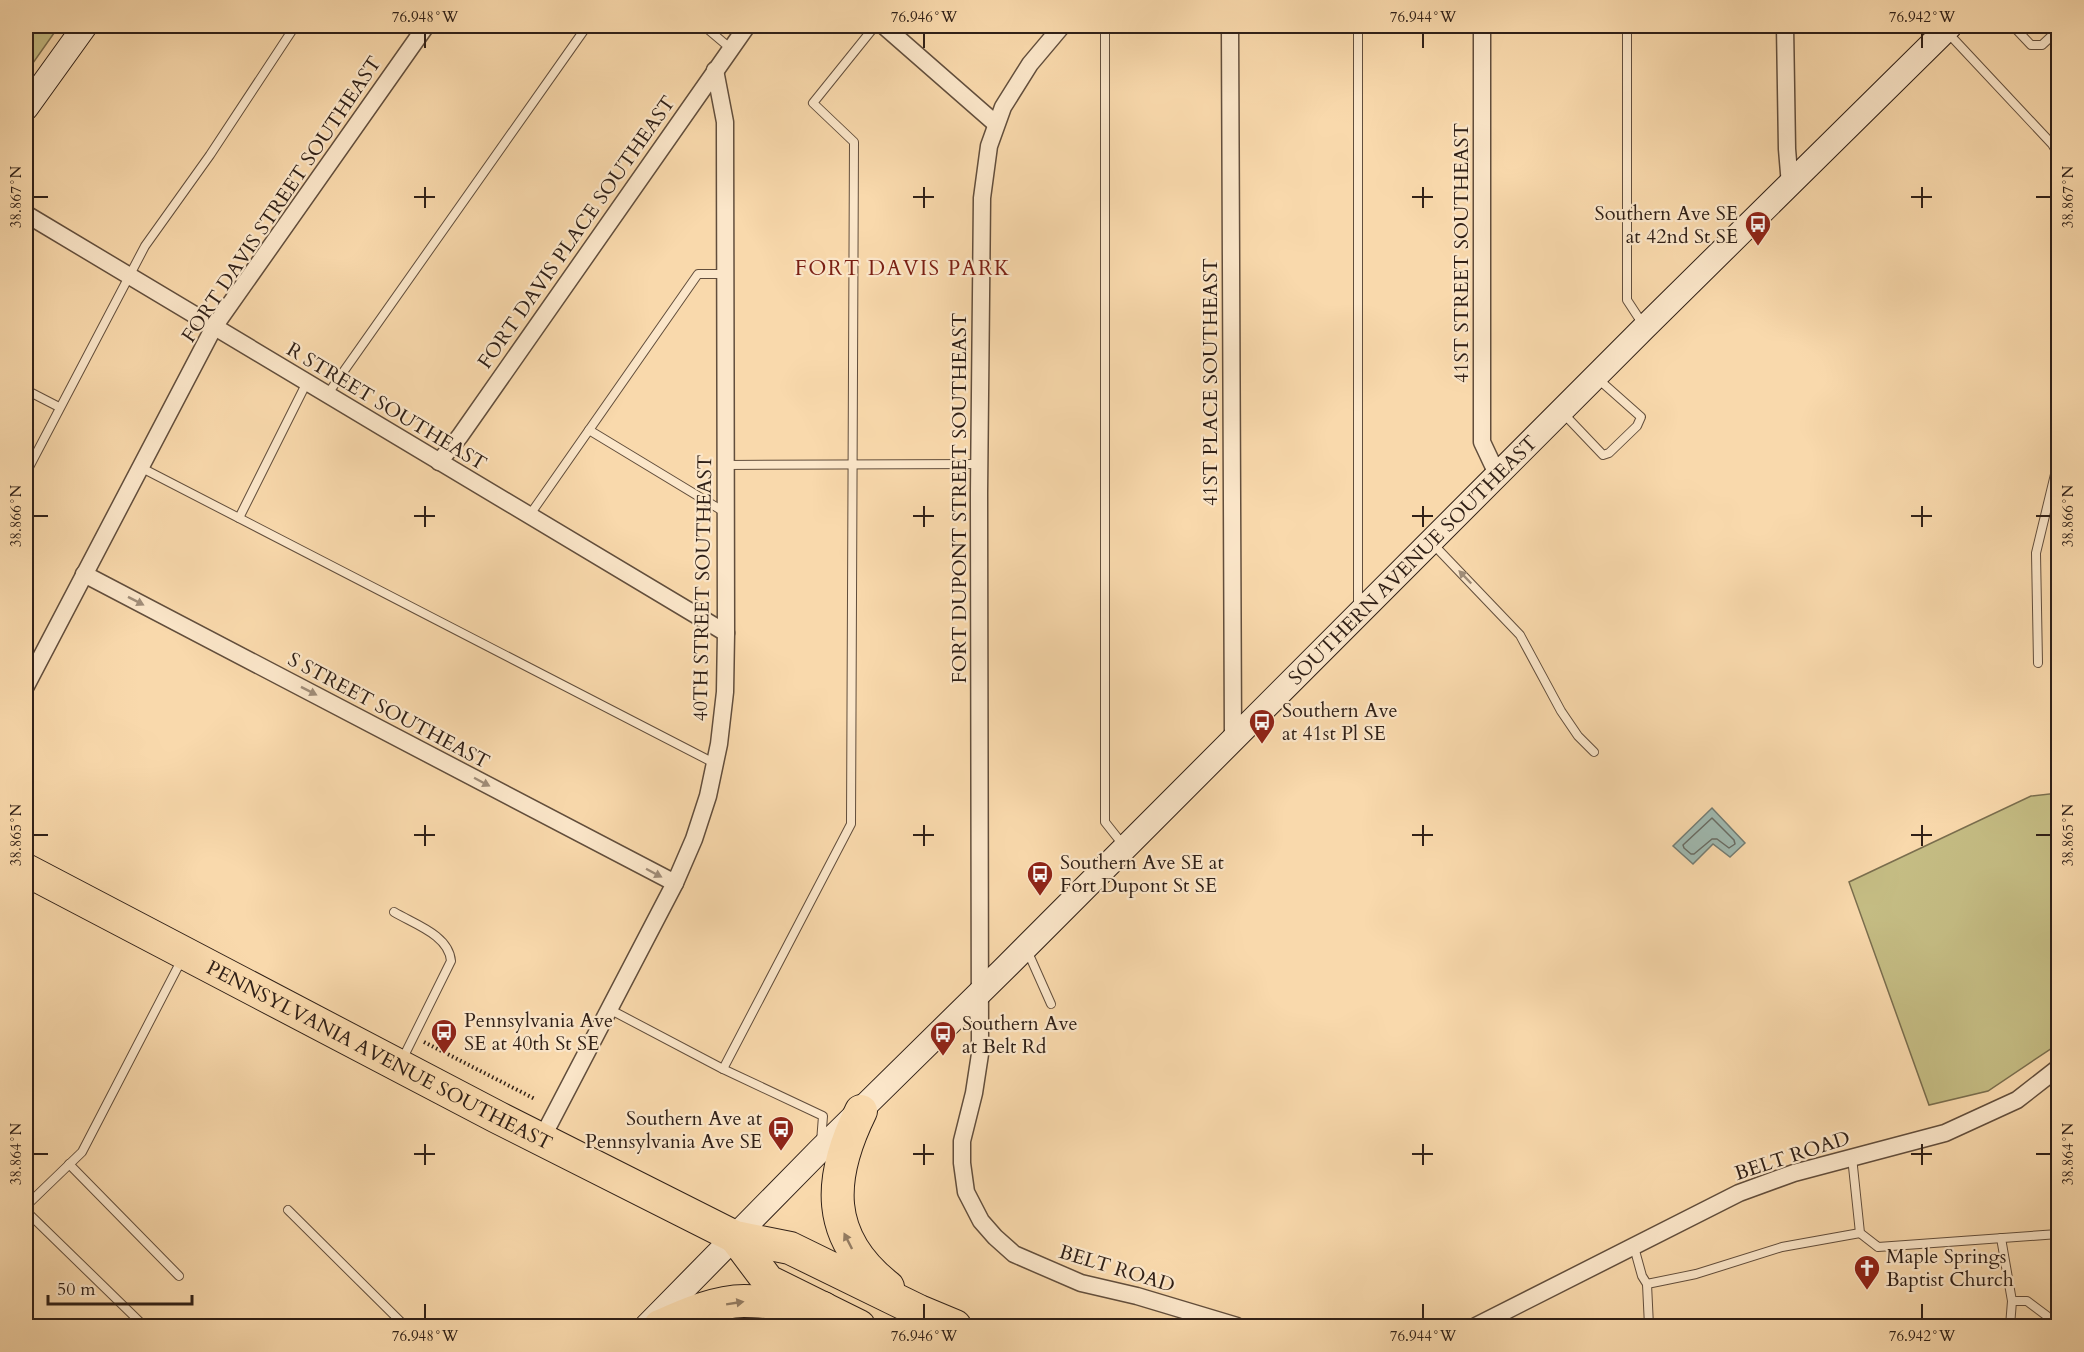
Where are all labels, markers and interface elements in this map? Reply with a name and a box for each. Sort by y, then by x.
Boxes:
text: 76.948°W [392,7,459,27]
text: 76.946°W [891,7,958,27]
text: 76.944°W [1390,7,1457,27]
text: 76.942°W [1889,7,1956,27]
street label: FORT DAVIS STREET SOUTHEAST [175,51,388,348]
street label: FORT DAVIS PLACE SOUTHEAST [471,90,682,374]
street label: 41ST STREET SOUTHEAST [1448,123,1475,383]
text: 38.867°N [6,165,26,228]
text: 38.867°N [2058,165,2078,228]
place label: Southern Ave SE at 42nd St SE [1595,200,1738,250]
bus stop icon: Southern Ave SE at 42nd St SE [1743,209,1773,247]
district label: FORT DAVIS PARK [795,254,1011,283]
street label: 41ST PLACE SOUTHEAST [1197,258,1224,506]
street label: FORT DUPONT STREET SOUTHEAST [946,312,973,683]
street label: R STREET SOUTHEAST [282,336,492,477]
street label: SOUTHERN AVENUE SOUTHEAST [1282,429,1544,691]
street label: 40TH STREET SOUTHEAST [687,454,718,722]
text: 38.866°N [6,484,26,547]
text: 38.866°N [2058,484,2078,547]
one-way arrow [1459,570,1472,585]
one-way arrow [128,596,145,606]
street label: S STREET SOUTHEAST [283,646,495,775]
one-way arrow [301,686,318,696]
place label: Southern Ave at 41st Pl SE [1282,697,1398,747]
bus stop icon: Southern Ave at 41st Pl SE [1247,707,1277,745]
one-way arrow [473,777,490,787]
text: 38.865°N [6,803,26,866]
text: 38.865°N [2058,803,2078,866]
place label: Southern Ave SE at Fort Dupont St SE [1060,849,1224,899]
bus stop icon: Southern Ave SE at Fort Dupont St SE [1025,859,1055,897]
one-way arrow [645,867,663,877]
street label: PENNSYLVANIA AVENUE SOUTHEAST [202,954,557,1157]
place label: Pennsylvania Ave SE at 40th St SE [464,1007,613,1057]
place label: Southern Ave at Belt Rd [962,1010,1078,1060]
bus stop icon: Pennsylvania Ave SE at 40th St SE [429,1017,459,1055]
bus stop icon: Southern Ave at Belt Rd [928,1019,958,1057]
place label: Southern Ave at Pennsylvania Ave SE [585,1105,763,1155]
bus stop icon: Southern Ave at Pennsylvania Ave SE [766,1114,796,1152]
text: 38.864°N [6,1122,26,1185]
text: 38.864°N [2058,1122,2078,1185]
street label: BELT ROAD [1731,1124,1853,1187]
one-way arrow [844,1233,853,1250]
street label: BELT ROAD [1056,1238,1178,1299]
place label: Maple Springs Baptist Church [1886,1243,2014,1293]
church icon: Maple Springs Baptist Church [1852,1253,1882,1291]
scale bar [48,1268,192,1306]
text: 50 m [57,1277,96,1302]
one-way arrow [726,1298,745,1307]
text: 76.948°W [392,1326,459,1346]
text: 76.946°W [891,1326,958,1346]
text: 76.944°W [1390,1326,1457,1346]
text: 76.942°W [1889,1326,1956,1346]

